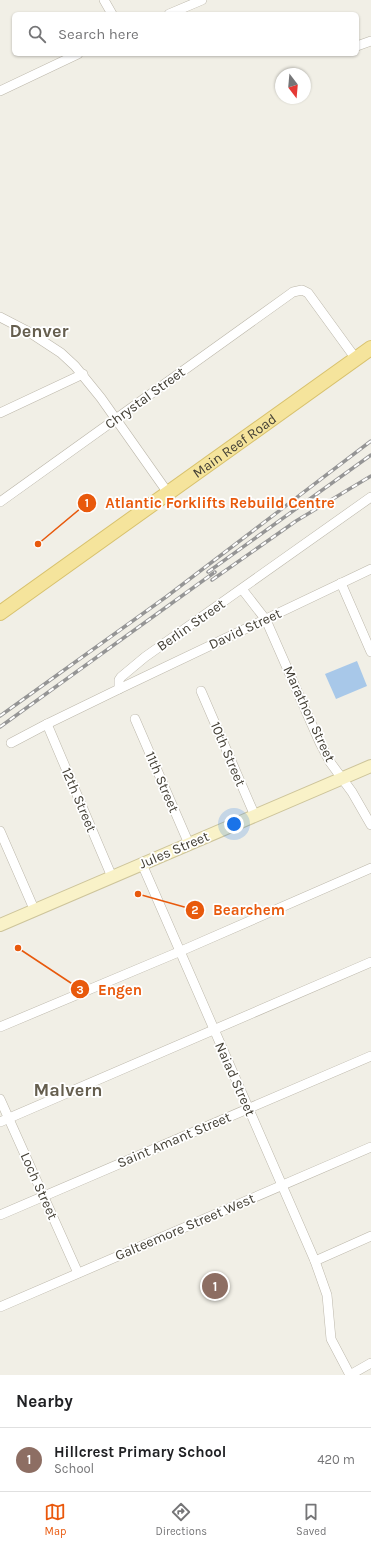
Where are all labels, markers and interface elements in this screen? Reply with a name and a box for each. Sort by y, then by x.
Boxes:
search box [12,12,359,56]
icon: search [26,23,48,45]
text: Search here [58,25,139,43]
north arrow [275,68,311,104]
district label: Denver [9,320,69,342]
street label: Chrystal Street [102,363,188,433]
street label: Main Reef Road [189,410,280,481]
callout: Atlantic Forklifts Rebuild Centre [77,490,342,517]
text: Atlantic Forklifts Rebuild Centre [105,494,335,512]
text: 1 [85,496,89,510]
street label: Berlin Street [154,595,228,655]
street label: David Street [206,605,284,653]
street label: Marathon Street [279,663,339,765]
street label: 10th Street [207,719,249,789]
street label: 11th Street [142,749,182,815]
street label: 12th Street [58,765,100,835]
your location [224,814,244,834]
street label: Jules Street [136,828,212,872]
callout: Bearchem [185,896,293,923]
text: Bearchem [213,901,285,919]
text: 2 [191,903,199,917]
callout: Engen [70,976,150,1003]
text: Engen [98,981,142,999]
text: 3 [76,983,84,997]
street label: Naiad Street [211,1039,259,1119]
district label: Malvern [34,1079,102,1101]
street label: Saint Amant Street [115,1108,233,1172]
street label: Loch Street [17,1150,61,1222]
street label: Galteemore Street West [113,1190,257,1264]
pin: 1 [202,1271,228,1301]
text: Nearby [16,1391,73,1411]
text: Hillcrest Primary School [54,1443,226,1461]
text: 1 [27,1452,31,1467]
text: 420 m [317,1452,355,1467]
text: School [54,1461,94,1476]
tab: Map [44,1501,66,1538]
tab: Directions [155,1501,207,1538]
tab: Saved [296,1501,327,1538]

